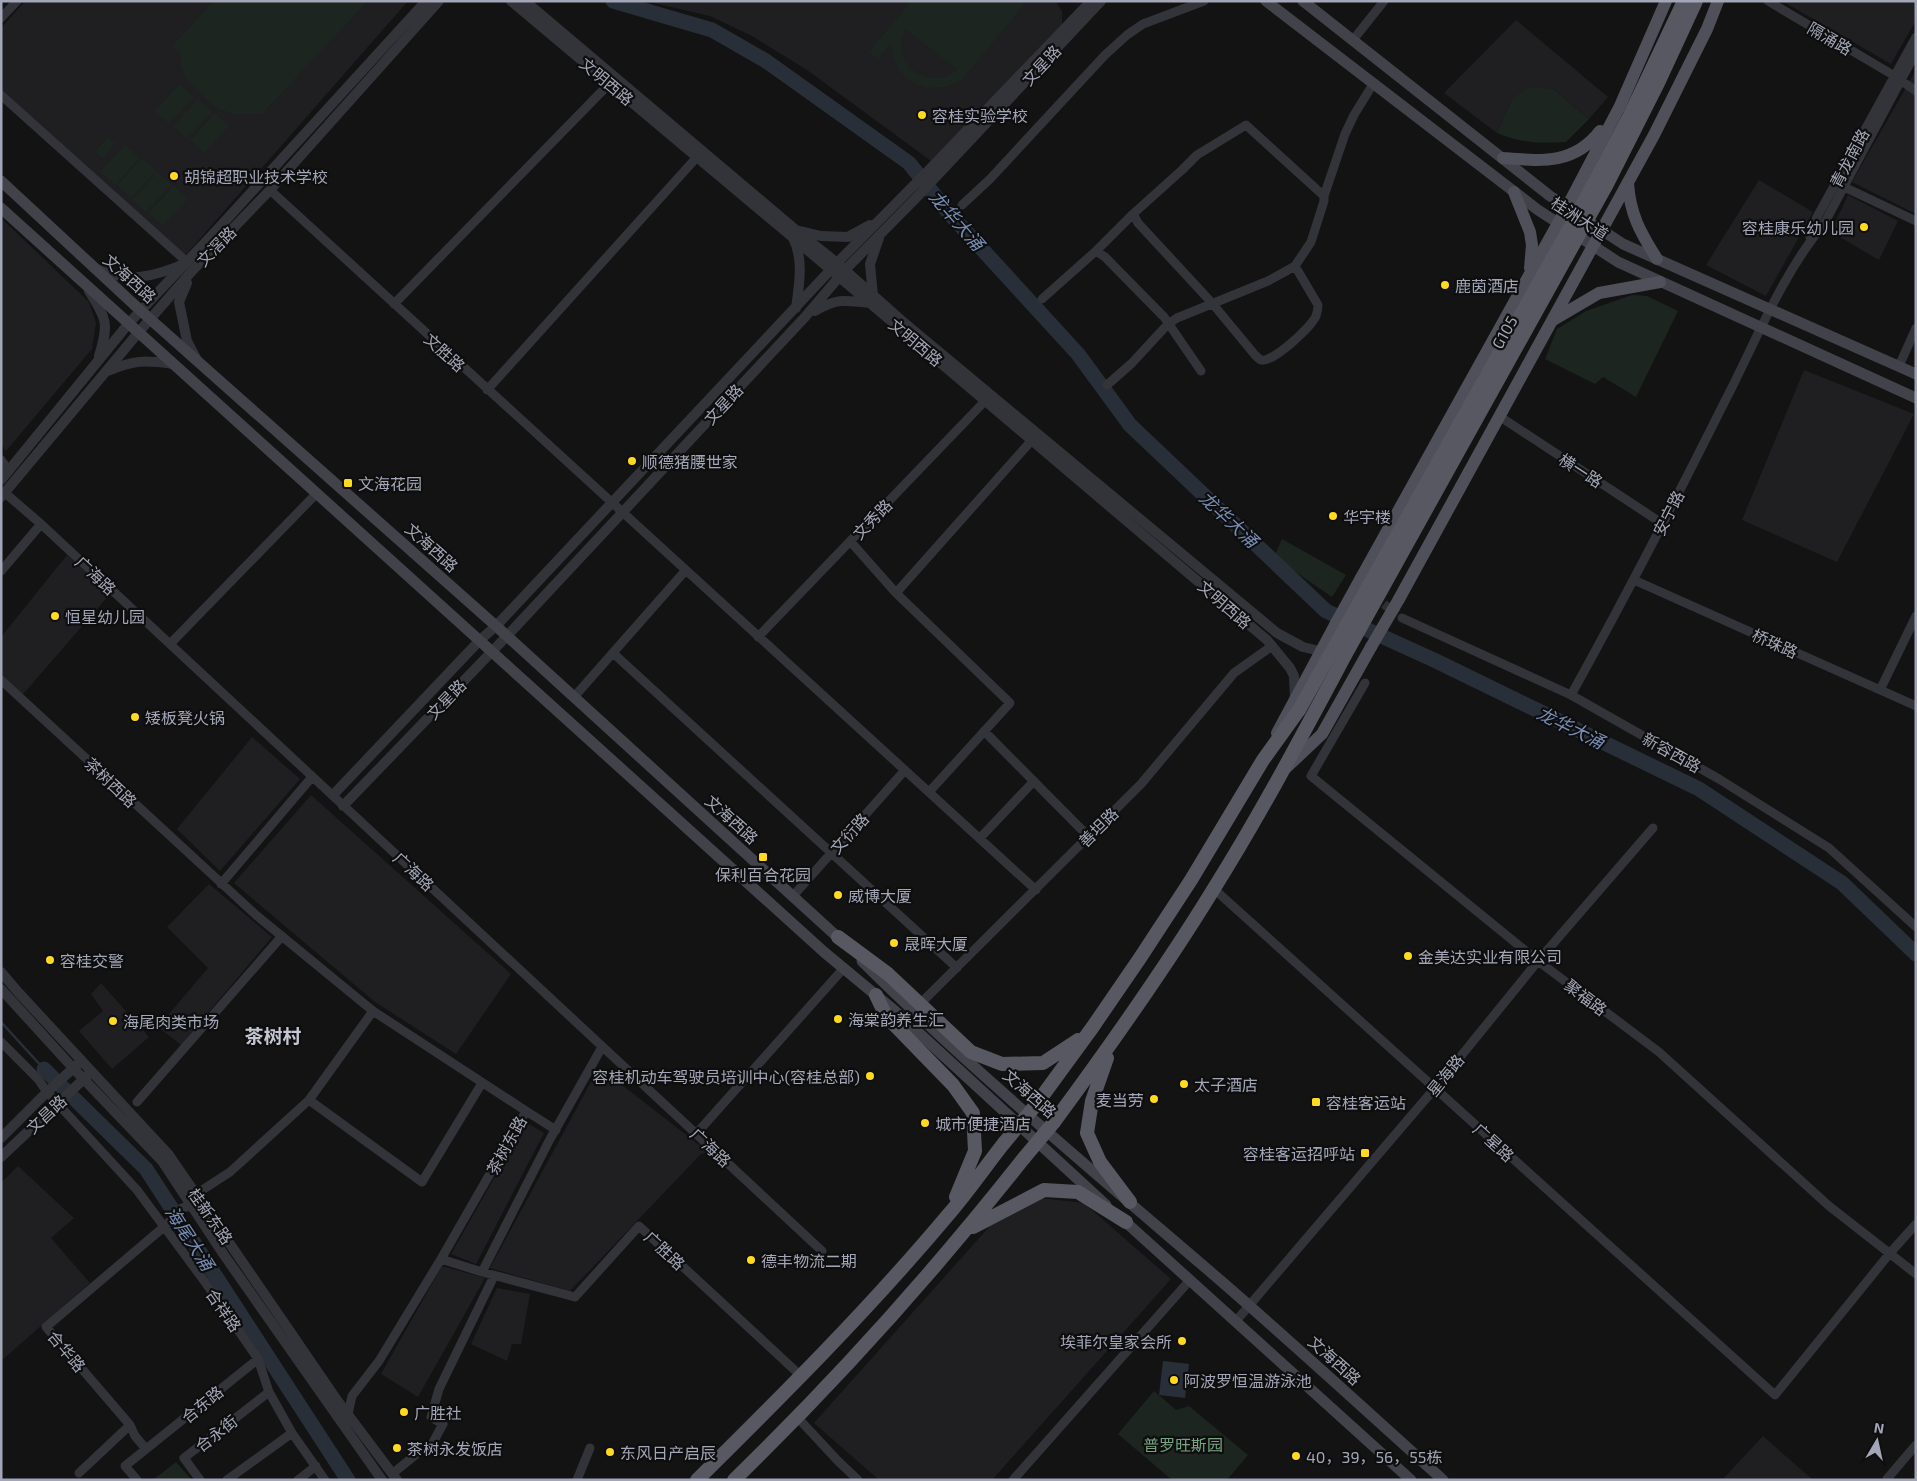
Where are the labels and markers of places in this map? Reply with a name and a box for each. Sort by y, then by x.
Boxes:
place label: 容桂实验学校 [932,106,1028,125]
marker: 容桂实验学校 [916,109,928,121]
place label: 胡锦超职业技术学校 [184,167,328,186]
marker: 胡锦超职业技术学校 [168,170,180,182]
place label: 容桂康乐幼儿园 [1742,218,1854,237]
marker: 容桂康乐幼儿园 [1858,221,1870,233]
place label: 鹿茵酒店 [1455,276,1519,295]
marker: 鹿茵酒店 [1439,279,1451,291]
place label: 顺德猪腰世家 [642,452,738,471]
marker: 顺德猪腰世家 [626,455,638,467]
place label: 文海花园 [358,474,422,493]
marker: 文海花园 [342,477,354,489]
place label: 华宇楼 [1343,507,1391,526]
marker: 华宇楼 [1327,510,1339,522]
place label: 恒星幼儿园 [65,607,145,626]
marker: 恒星幼儿园 [49,610,61,622]
place label: 矮板凳火锅 [145,708,225,727]
marker: 矮板凳火锅 [129,711,141,723]
marker: 保利百合花园 [757,851,769,863]
place label: 保利百合花园 [715,865,811,884]
place label: 威博大厦 [848,886,912,905]
marker: 威博大厦 [832,889,844,901]
place label: 晟晖大厦 [904,934,968,953]
marker: 晟晖大厦 [888,937,900,949]
place label: 金美达实业有限公司 [1418,947,1562,966]
marker: 金美达实业有限公司 [1402,950,1414,962]
place label: 容桂交警 [60,951,124,970]
marker: 容桂交警 [44,954,56,966]
place label: 海棠韵养生汇 [848,1010,944,1029]
place label: 海尾肉类市场 [123,1012,219,1031]
marker: 海棠韵养生汇 [832,1013,844,1025]
marker: 海尾肉类市场 [107,1015,119,1027]
place label: 容桂机动车驾驶员培训中心(容桂总部) [593,1067,860,1086]
marker: 容桂机动车驾驶员培训中心(容桂总部) [864,1070,876,1082]
place label: 太子酒店 [1194,1075,1258,1094]
marker: 太子酒店 [1178,1078,1190,1090]
place label: 麦当劳 [1096,1090,1144,1109]
marker: 麦当劳 [1148,1093,1160,1105]
place label: 容桂客运站 [1326,1093,1406,1112]
marker: 容桂客运站 [1310,1096,1322,1108]
place label: 城市便捷酒店 [935,1114,1031,1133]
marker: 城市便捷酒店 [919,1117,931,1129]
place label: 容桂客运招呼站 [1243,1144,1355,1163]
marker: 容桂客运招呼站 [1359,1147,1371,1159]
place label: 德丰物流二期 [761,1251,857,1270]
marker: 德丰物流二期 [745,1254,757,1266]
place label: 埃菲尔皇家会所 [1060,1332,1172,1351]
marker: 埃菲尔皇家会所 [1176,1335,1188,1347]
place label: 阿波罗恒温游泳池 [1184,1371,1312,1390]
marker: 阿波罗恒温游泳池 [1168,1374,1180,1386]
place label: 广胜社 [414,1403,462,1422]
marker: 广胜社 [398,1406,410,1418]
place label: 茶树永发饭店 [407,1439,503,1458]
marker: 茶树永发饭店 [391,1442,403,1454]
place label: 东风日产启辰 [620,1443,716,1462]
marker: 东风日产启辰 [604,1446,616,1458]
place label: 40，39，56，55栋 [1306,1447,1442,1466]
marker: 40，39，56，55栋 [1290,1450,1302,1462]

